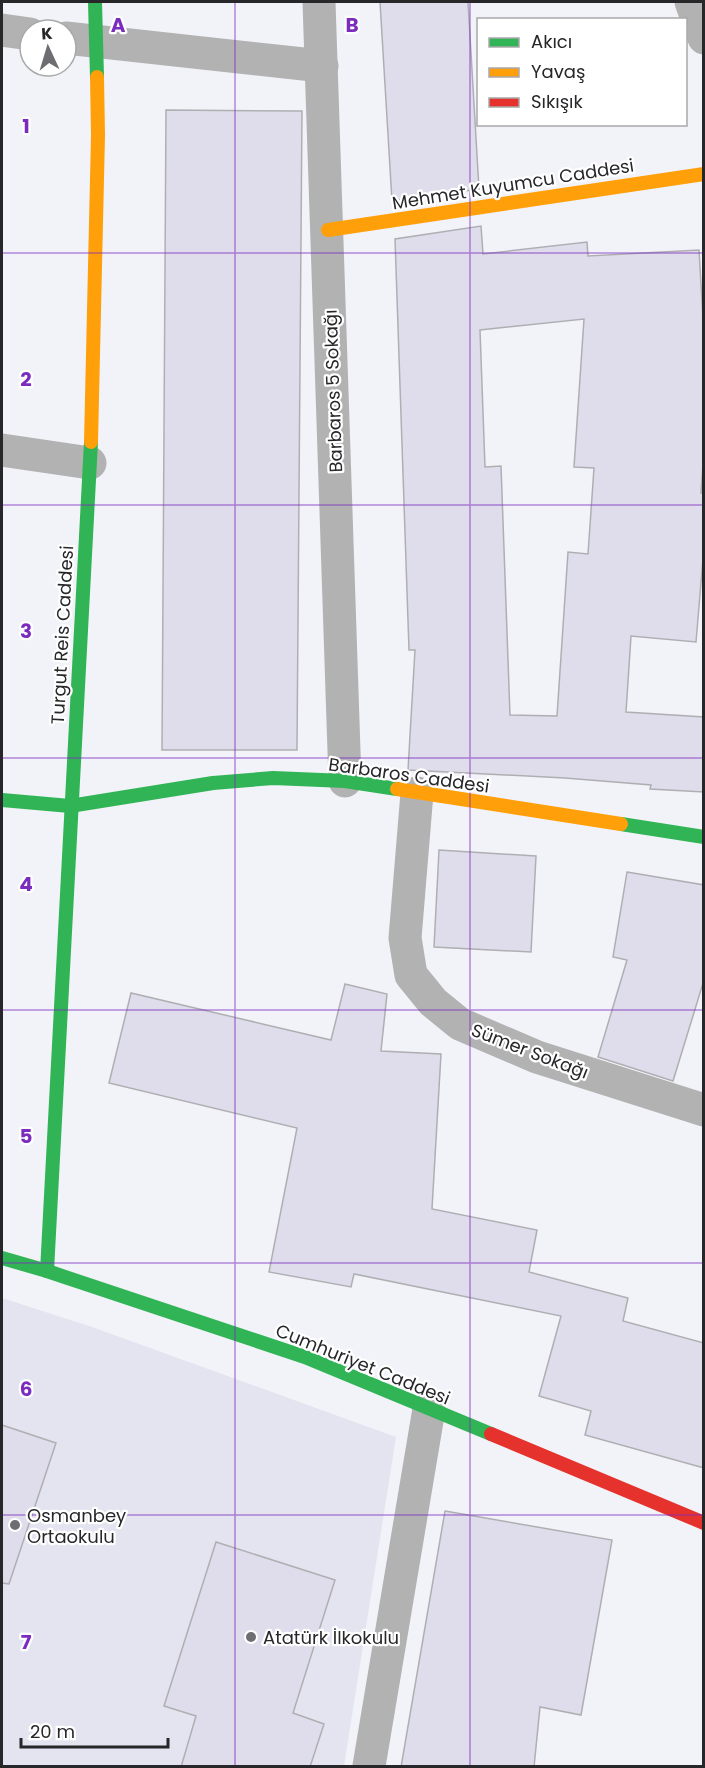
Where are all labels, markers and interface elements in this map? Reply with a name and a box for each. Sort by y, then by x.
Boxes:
text: A [111,11,126,39]
text: B [345,11,359,39]
north arrow [18,18,78,78]
legend [477,18,687,126]
text: K [41,22,53,45]
text: Akıcı [531,29,572,54]
text: Yavaş [531,59,585,84]
text: Sıkışık [531,89,584,114]
text: 1 [22,112,30,140]
street label: Mehmet Kuyumcu Caddesi [390,153,636,215]
street label: Barbaros 5 Sokağı [318,309,348,473]
text: 2 [20,365,32,393]
street label: Turgut Reis Caddesi [45,545,79,725]
text: 3 [20,617,32,645]
street label: Barbaros Caddesi [327,751,491,799]
text: 4 [19,870,33,898]
street label: Sümer Sokağı [468,1017,592,1085]
text: 5 [20,1122,33,1150]
street label: Cumhuriyet Caddesi [272,1318,454,1410]
text: 6 [20,1375,32,1403]
place label: Osmanbey Ortaokulu [27,1503,126,1549]
marker: Osmanbey Ortaokulu [8,1518,22,1532]
place label: Atatürk İlkokulu [263,1625,399,1650]
text: 7 [21,1628,32,1656]
marker: Atatürk İlkokulu [244,1630,258,1644]
scale bar [21,1711,168,1749]
text: 20 m [30,1719,75,1744]

